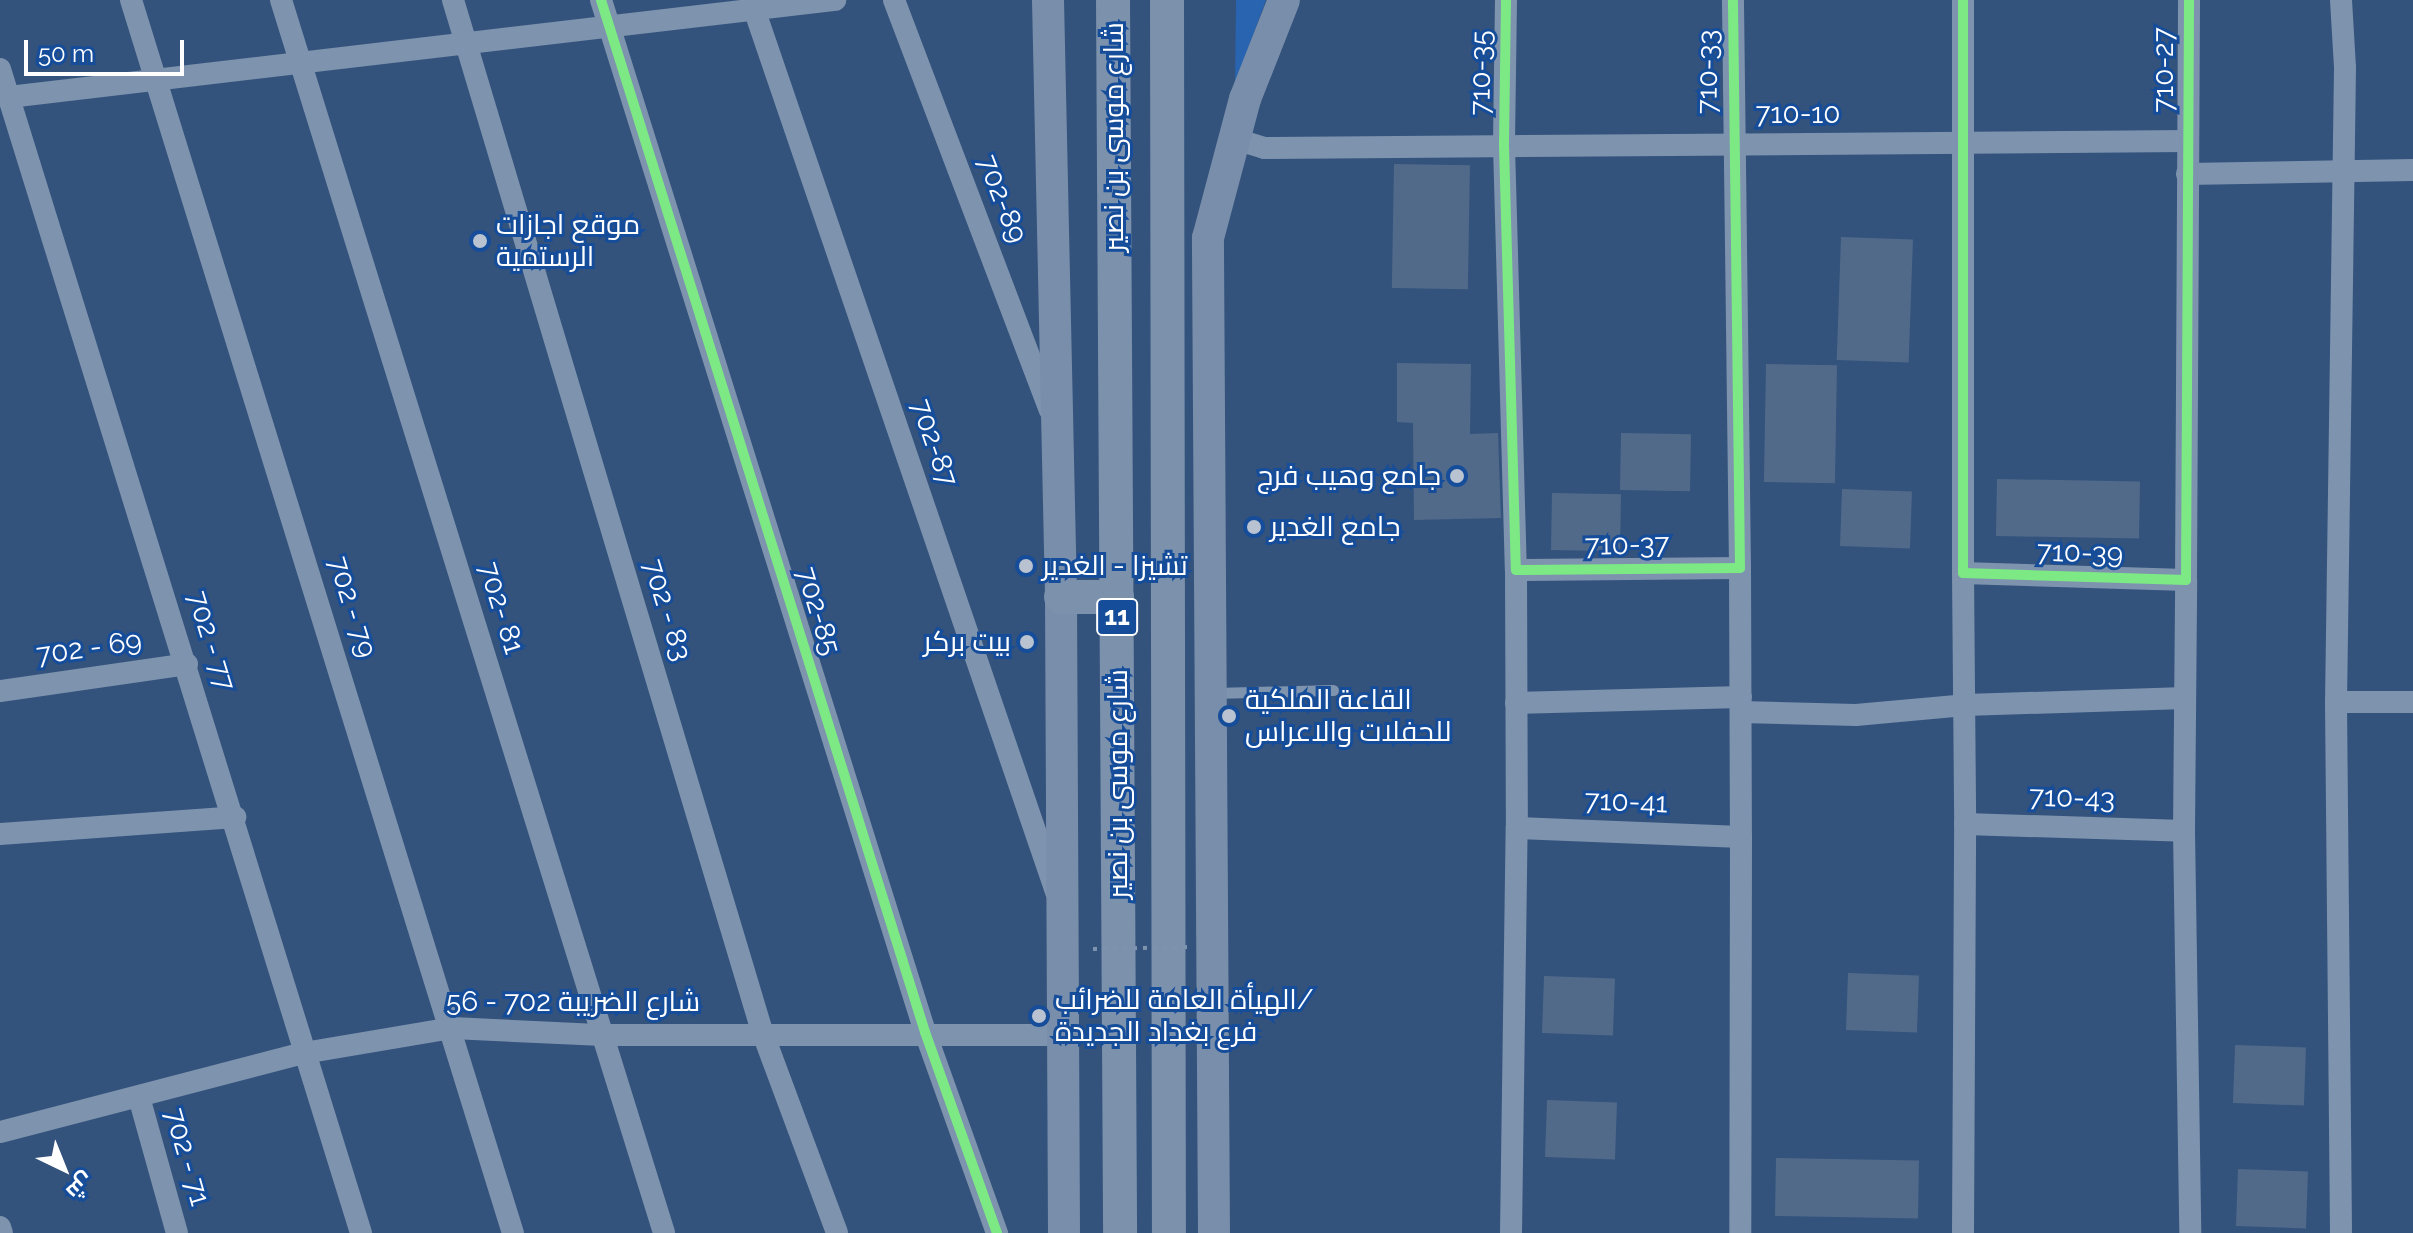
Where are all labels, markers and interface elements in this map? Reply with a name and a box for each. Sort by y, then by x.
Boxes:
street label: شارع موسى بن نصير [1097,22,1131,252]
scale bar [28,24,188,74]
street label: 710-27 [2147,27,2181,113]
street label: 710-33 [1690,29,1726,115]
street label: 710-35 [1463,30,1499,116]
text: 50 m [38,39,94,68]
street label: 710-10 [1756,97,1840,131]
street label: 702-89 [970,150,1034,248]
place label: موقع اجازات الرستمية [496,208,640,274]
marker: موقع اجازات الرستمية [471,232,489,250]
street label: 702-87 [903,395,965,491]
place label: جامع وهيب فرج [1257,459,1441,493]
marker: جامع وهيب فرج [1448,467,1466,485]
place label: جامع الغدير [1270,510,1400,544]
marker: جامع الغدير [1245,518,1263,536]
street label: 710-37 [1584,527,1670,563]
street label: 710-39 [2036,535,2124,571]
place label: تشيزا - الغدير [1042,549,1188,583]
street label: 702 - 79 [321,552,383,662]
street label: 702 - 83 [636,555,698,665]
marker: تشيزا - الغدير [1017,557,1035,575]
street label: 702- 81 [471,558,531,658]
street label: 702-85 [789,563,847,659]
street label: 702 - 77 [180,587,242,695]
road number: 11 [1095,595,1139,639]
street label: 702 - 69 [34,624,144,672]
place label: بيت بركر [924,625,1011,659]
marker: بيت بركر [1018,633,1036,651]
street label: شارع موسى بن نصير [1101,669,1135,899]
place label: القاعة الملكية للحفلات والاعراس [1245,683,1451,749]
marker: القاعة الملكية للحفلات والاعراس [1220,707,1238,725]
street label: 710-43 [2028,780,2116,816]
street label: 710-41 [1584,784,1668,820]
place label: الهيأة العامة للضرائب/ فرع بغداد الجديدة [1055,983,1314,1049]
street label: شارع الضريبة 702 - 56 [446,985,700,1019]
marker: الهيأة العامة للضرائب/ فرع بغداد الجديدة [1030,1007,1048,1025]
street label: 702 - 71 [157,1104,217,1210]
north arrow [24,1129,104,1209]
text: ش [61,1167,100,1206]

